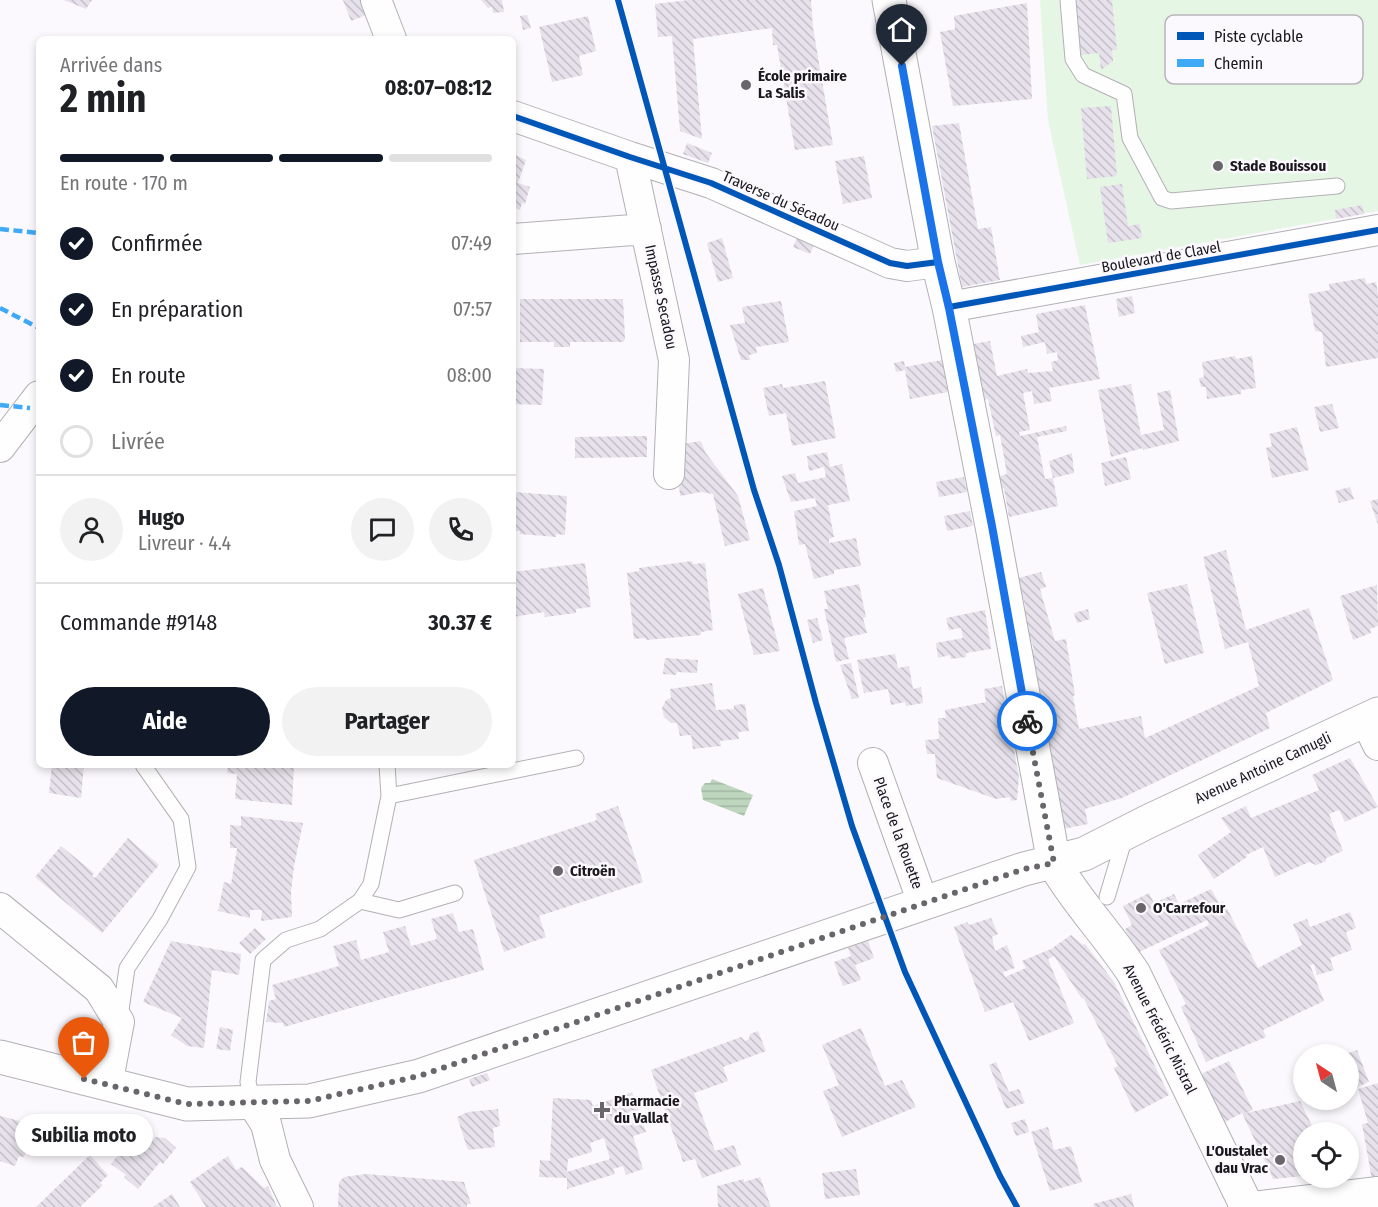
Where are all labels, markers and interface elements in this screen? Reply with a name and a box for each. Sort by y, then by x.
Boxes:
pin [876,4,927,66]
icon: home [885,13,918,46]
legend [1165,15,1363,84]
text: Piste cyclable [1214,27,1303,46]
text: Arrivée dans [60,53,162,77]
text: Chemin [1214,54,1263,73]
place label: École primaire La Salis [758,67,847,102]
text: 08:07–08:12 [384,74,492,101]
text: 2 min [60,76,146,122]
marker: École primaire La Salis [739,78,753,92]
place label: Stade Bouissou [1230,157,1326,175]
marker: Stade Bouissou [1211,159,1225,173]
street label: Traverse du Sécadou [720,167,842,235]
text: En route · 170 m [60,171,188,195]
icon: check [60,227,93,260]
text: Confirmée [111,230,203,257]
text: 07:49 [451,231,492,255]
street label: Boulevard de Clavel [1100,238,1222,276]
street label: Impasse Secadou [641,243,681,351]
icon: check [60,293,93,326]
text: En préparation [111,296,243,323]
text: 07:57 [453,297,492,321]
icon: check [60,359,93,392]
text: En route [111,362,186,389]
text: 08:00 [447,363,492,387]
text: Livrée [111,428,165,455]
button: person [60,498,123,561]
button: chat [351,498,414,561]
button: phone [429,498,492,561]
text: Hugo [138,504,185,531]
text: Livreur · 4.4 [138,531,231,555]
text: Commande #9148 [60,609,217,636]
text: 30.37 € [428,609,492,636]
button: Aide [60,687,270,756]
button: Partager [282,687,492,756]
courier [997,691,1057,751]
icon: bike [1011,705,1044,738]
street label: Avenue Antoine Camugli [1192,728,1334,808]
street label: Place de la Rouette [869,775,927,891]
place label: Citroën [570,862,616,880]
marker: Citroën [551,864,565,878]
place label: O'Carrefour [1153,899,1226,917]
marker: O'Carrefour [1134,901,1148,915]
street label: Avenue Frédéric Mistral [1120,961,1200,1097]
pin [58,1017,109,1079]
icon: bag [67,1026,100,1059]
north arrow [1293,1044,1359,1110]
map controls [1293,1044,1359,1188]
place label: Pharmacie du Vallat [614,1092,680,1127]
marker: Pharmacie du Vallat [595,1103,609,1117]
callout: Subilia moto [15,1115,153,1157]
button: locate [1293,1122,1359,1188]
text: Subilia moto [32,1123,136,1147]
place label: L'Oustalet dau Vrac [1206,1142,1269,1177]
marker: L'Oustalet dau Vrac [1273,1153,1287,1167]

